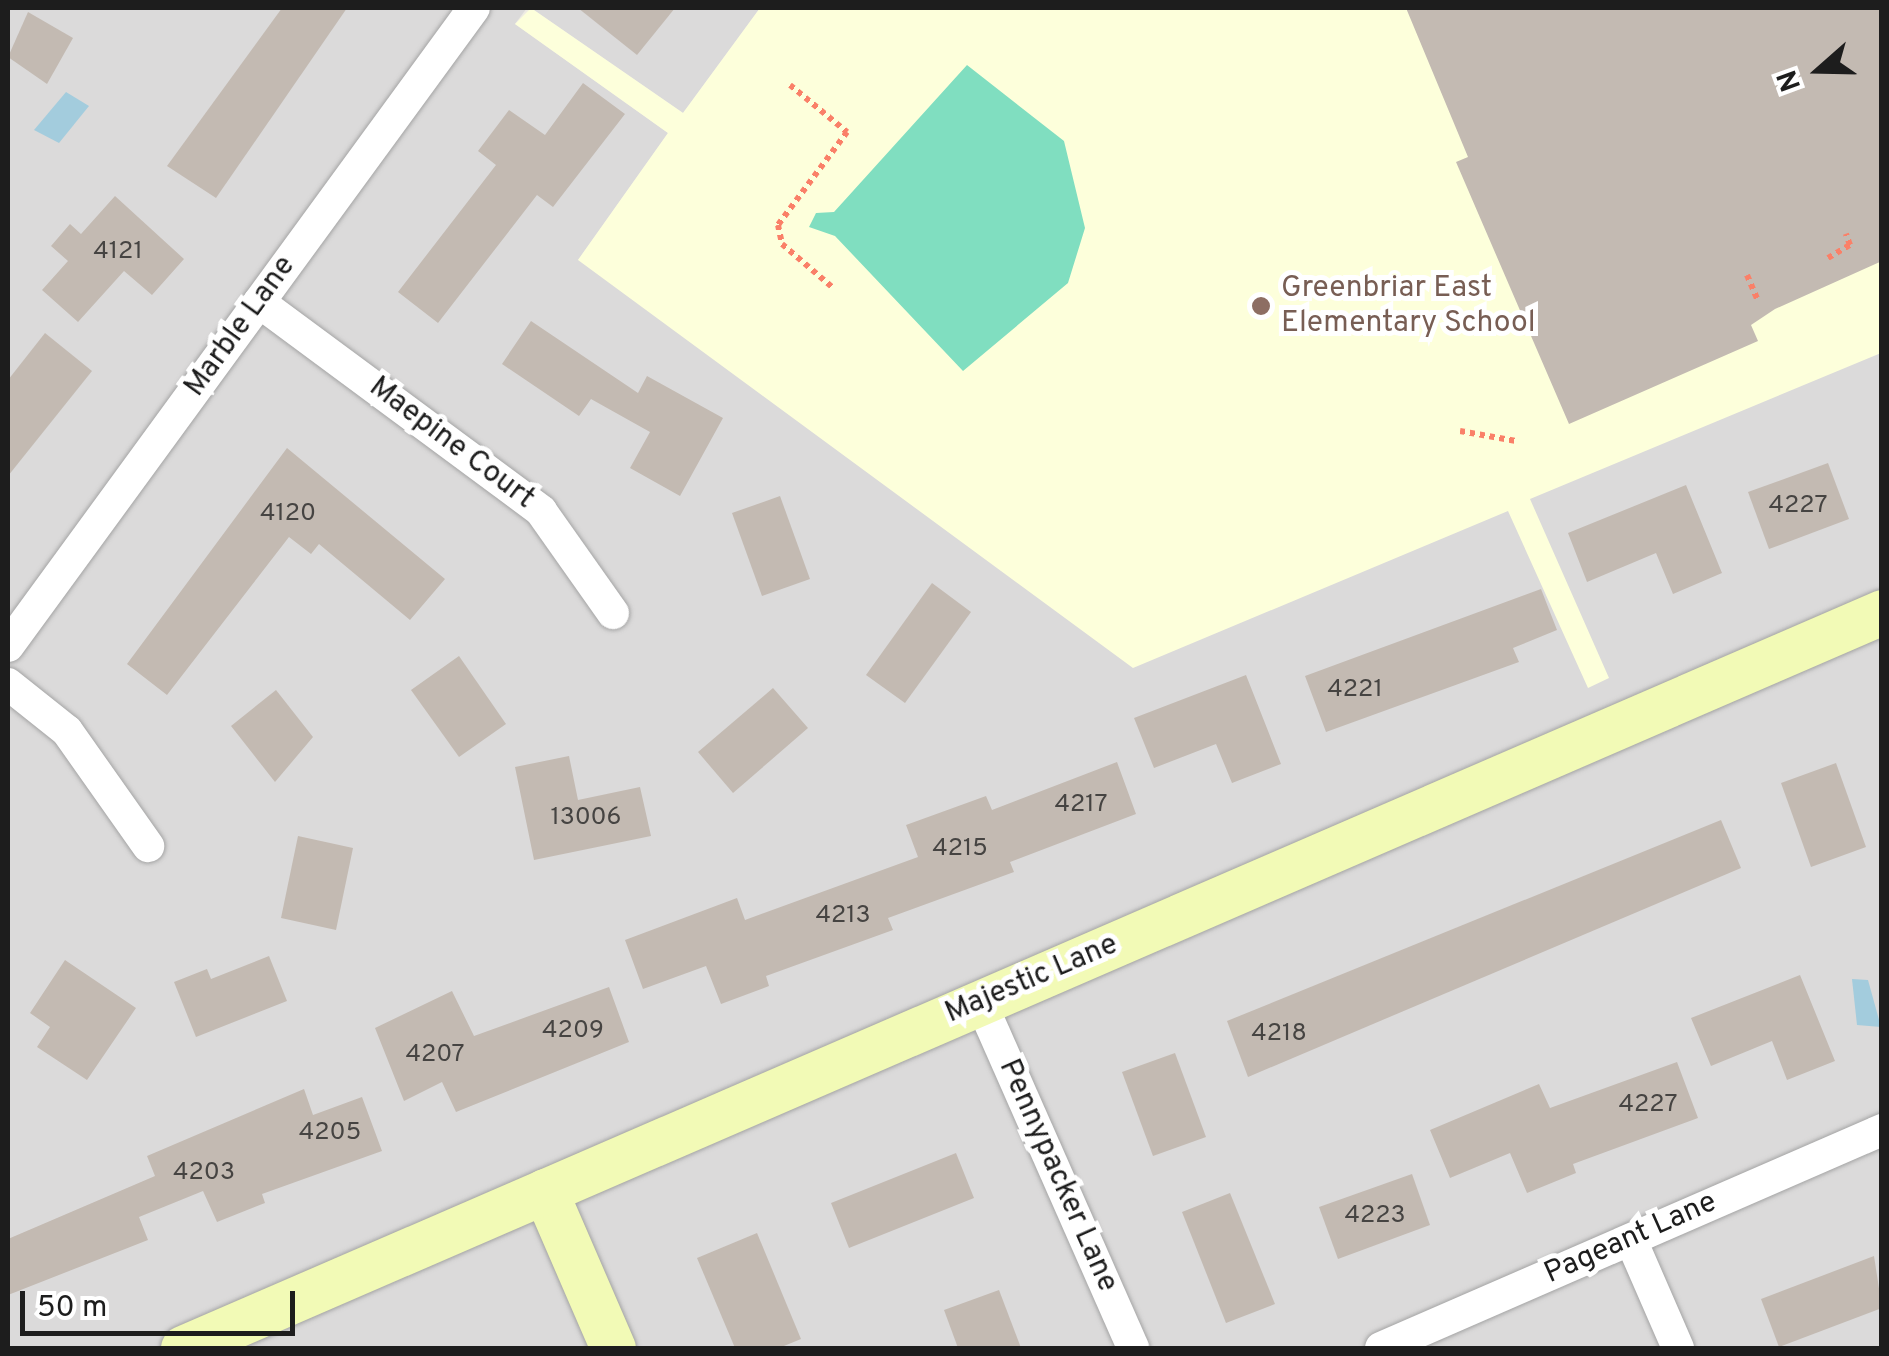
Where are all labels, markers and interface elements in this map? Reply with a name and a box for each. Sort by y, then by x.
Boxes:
north arrow [1769,20,1869,120]
text: N [1770,65,1811,96]
house number: 4121 [93,237,143,267]
street label: Marble Lane [178,250,304,404]
place label: Greenbriar East Elementary School [1281,271,1536,342]
marker: Greenbriar East Elementary School [1250,295,1272,317]
street label: Maepine Court [361,370,541,518]
house number: 4227 [1769,491,1827,521]
house number: 4120 [260,499,316,529]
house number: 4221 [1327,675,1383,705]
house number: 4217 [1054,790,1108,820]
house number: 13006 [551,803,621,833]
house number: 4215 [932,834,988,864]
house number: 4213 [815,901,871,931]
street label: Majestic Lane [940,927,1124,1033]
house number: 4209 [542,1016,604,1046]
house number: 4218 [1251,1019,1307,1049]
house number: 4207 [405,1040,465,1070]
street label: Pennypacker Lane [990,1054,1124,1298]
house number: 4227 [1619,1090,1677,1120]
house number: 4205 [299,1118,361,1148]
house number: 4203 [173,1158,235,1188]
street label: Pageant Lane [1539,1185,1723,1293]
house number: 4223 [1344,1201,1406,1231]
scale bar [25,1271,300,1333]
text: 50 m [37,1290,107,1327]

